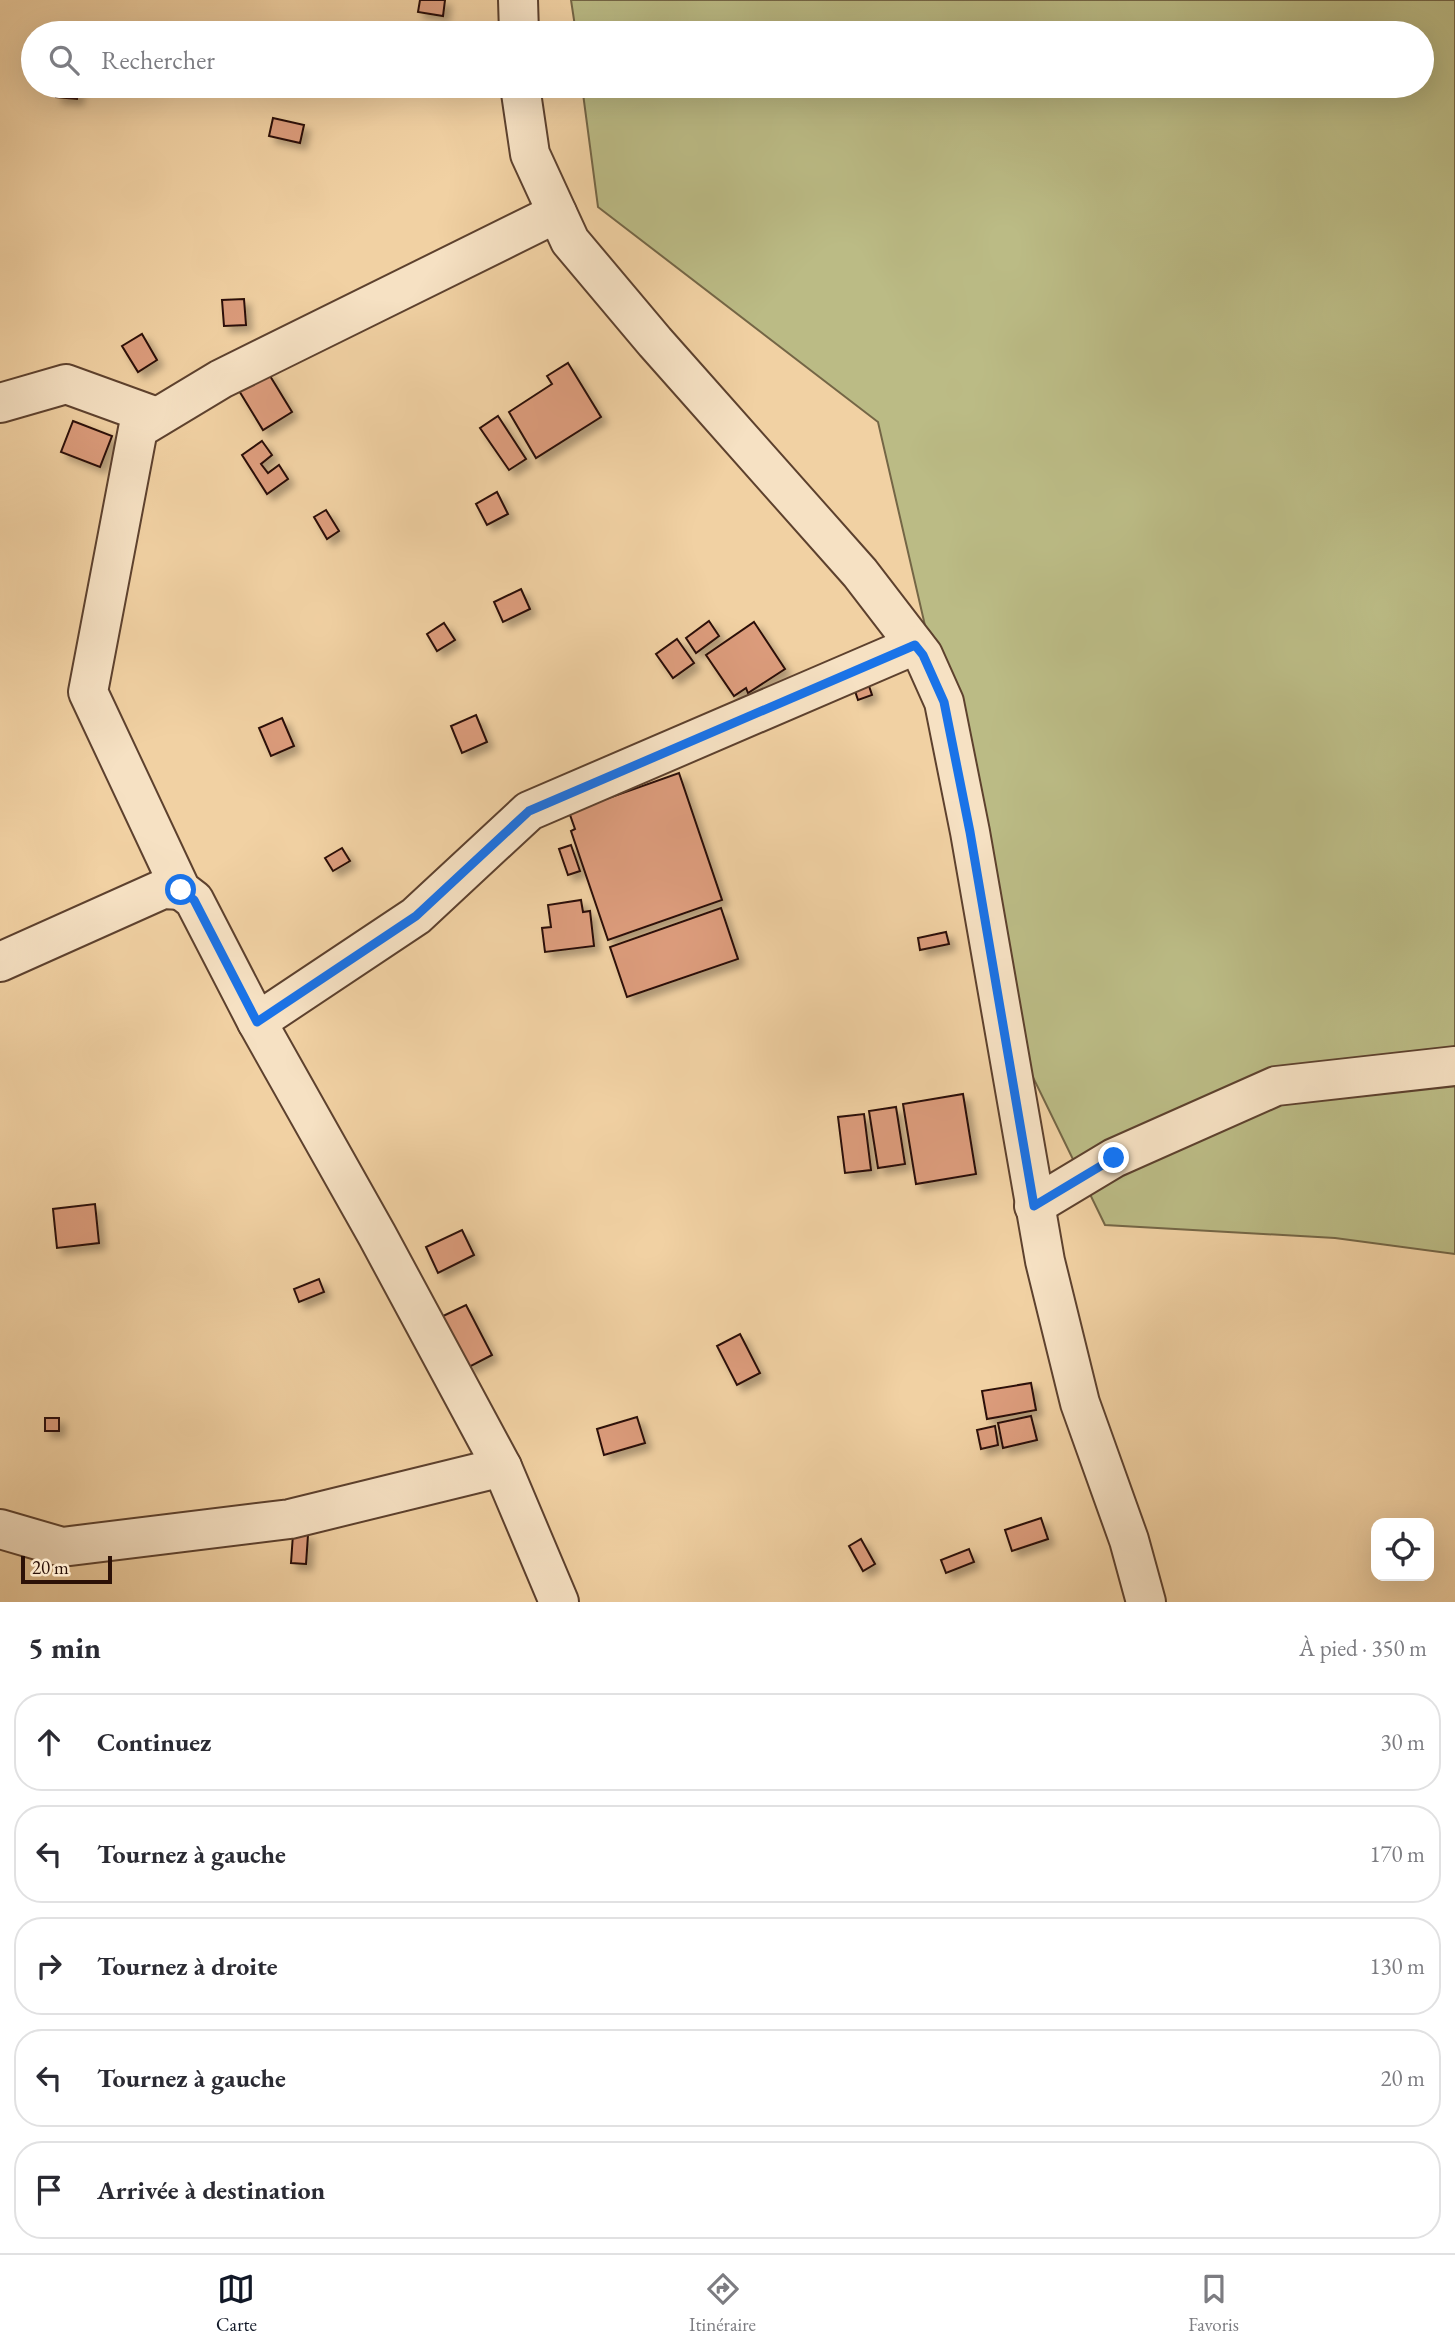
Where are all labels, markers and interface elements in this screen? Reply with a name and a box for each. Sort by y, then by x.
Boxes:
search box [21,21,1434,98]
icon: search [45,41,83,79]
text: Rechercher [101,43,215,77]
route start [165,874,196,905]
route end [1098,1142,1129,1173]
map controls [1371,1518,1434,1581]
button: locate [1371,1518,1434,1581]
scale bar [21,1553,112,1585]
text: 20 m [32,1555,69,1580]
text: 5 min [28,1628,101,1667]
text: À pied · 350 m [1299,1633,1427,1663]
icon: ahead [30,1723,68,1761]
text: Continuez [97,1725,211,1759]
text: 30 m [1380,1727,1425,1757]
icon: left [30,1835,68,1873]
text: Tournez à gauche [97,1837,286,1871]
text: 170 m [1369,1839,1425,1869]
icon: right [30,1947,68,1985]
text: Tournez à droite [97,1949,278,1983]
text: 130 m [1369,1951,1425,1981]
icon: left [30,2059,68,2097]
text: Tournez à gauche [97,2061,286,2095]
text: 20 m [1380,2063,1425,2093]
icon: arrive [30,2171,68,2209]
text: Arrivée à destination [97,2173,325,2207]
tab: Carte [216,2270,257,2337]
tab: Itinéraire [689,2270,756,2337]
tab: Favoris [1188,2270,1239,2337]

